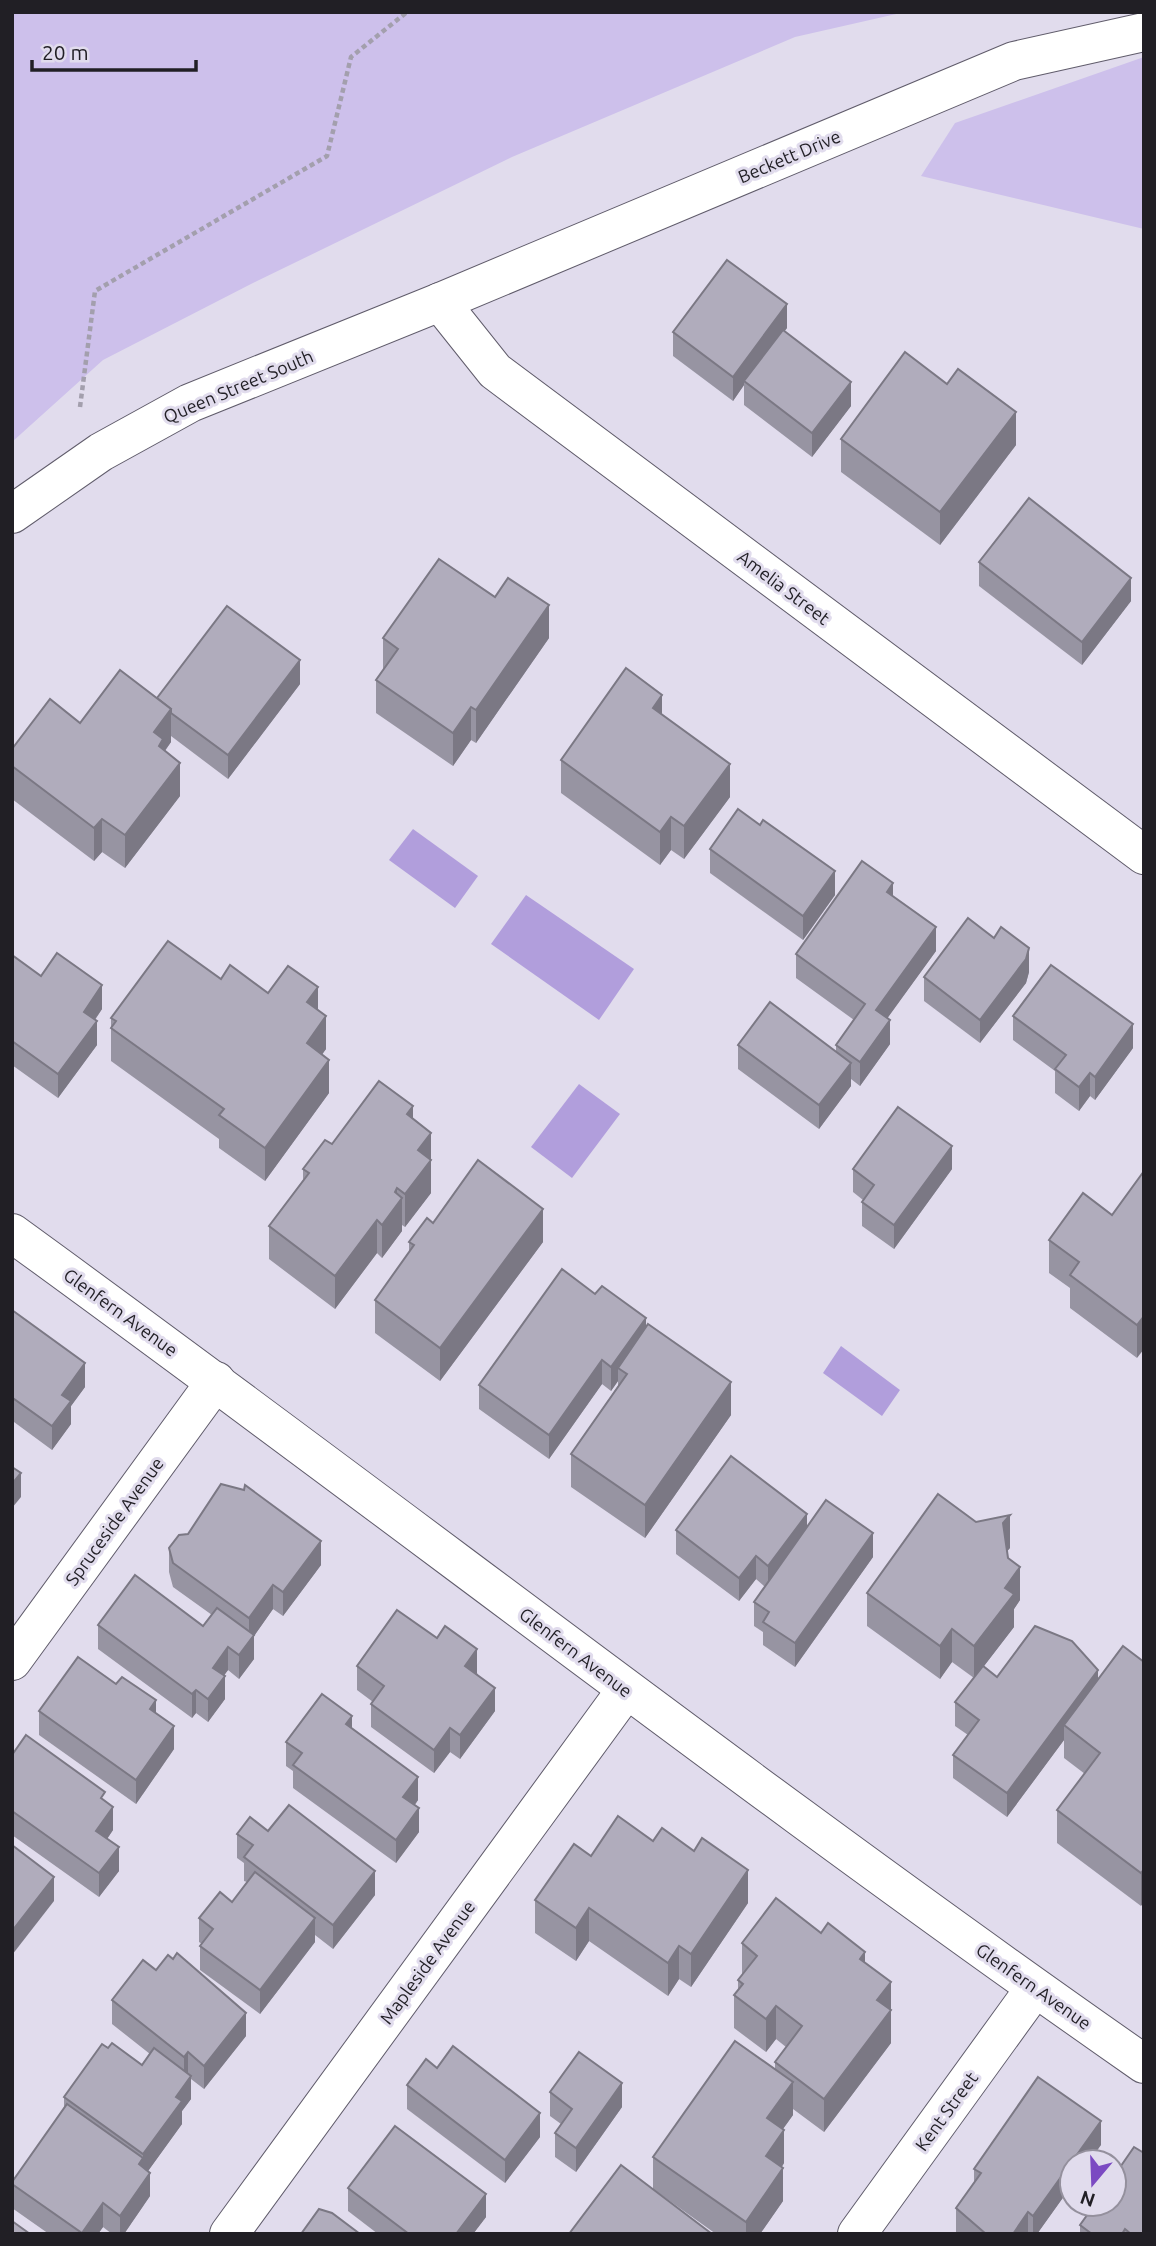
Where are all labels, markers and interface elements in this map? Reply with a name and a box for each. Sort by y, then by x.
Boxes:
scale bar [32,28,196,72]
text: 20 m [42,40,89,64]
street label: Beckett Drive [735,125,843,187]
street label: Queen Street South [160,345,316,427]
street label: Amelia Street [734,546,834,628]
street label: Glenfern Avenue [60,1264,182,1360]
street label: Spruceside Avenue [61,1453,167,1589]
street label: Glenfern Avenue [516,1603,636,1701]
street label: Mapleside Avenue [376,1896,478,2028]
street label: Glenfern Avenue [973,1939,1095,2033]
street label: Kent Street [911,2068,981,2154]
north arrow [1058,2148,1128,2218]
text: N [1077,2186,1098,2212]

